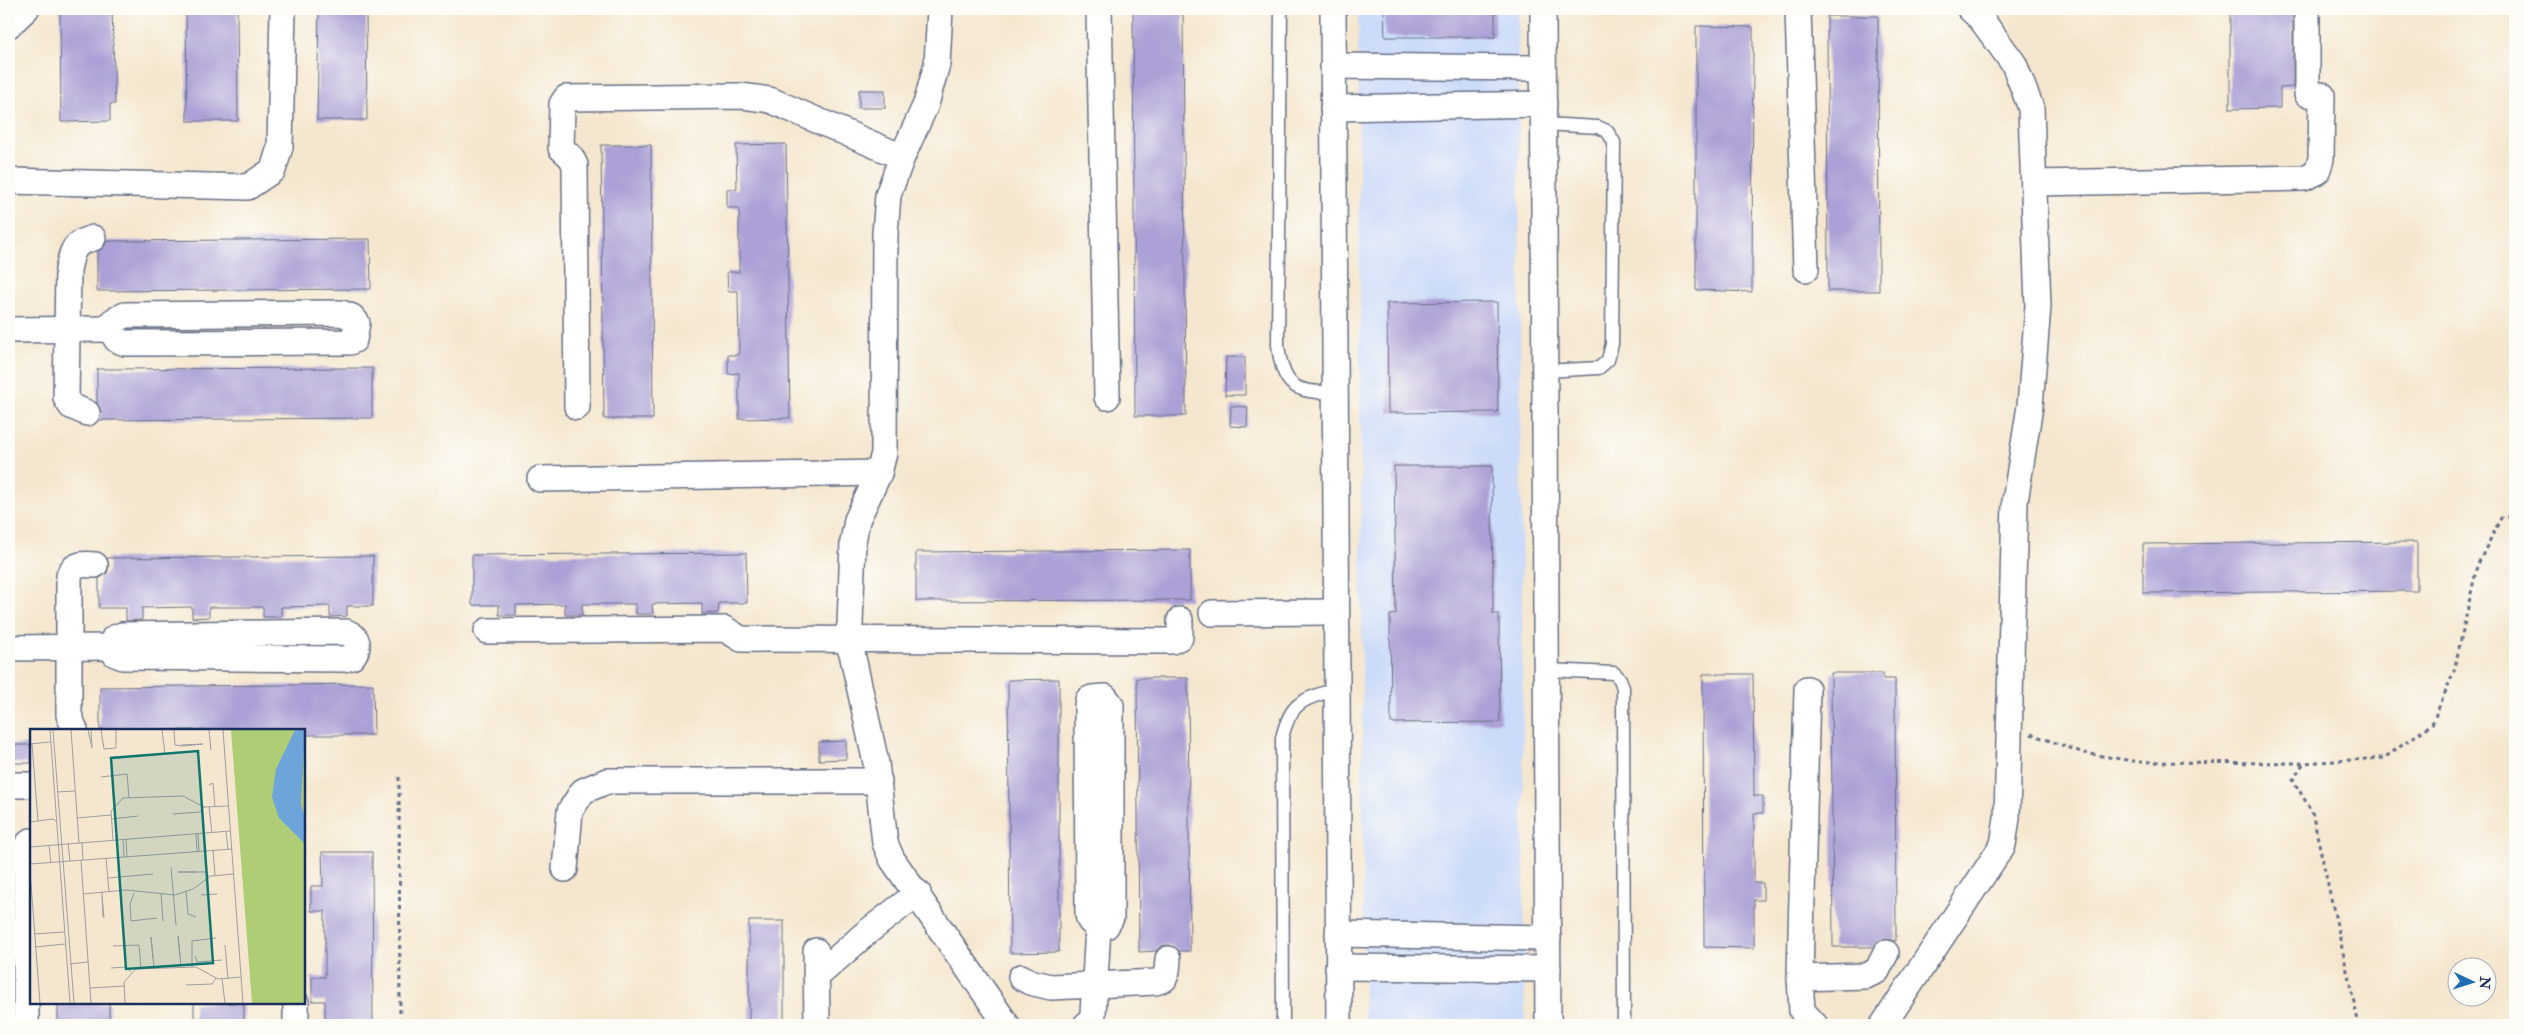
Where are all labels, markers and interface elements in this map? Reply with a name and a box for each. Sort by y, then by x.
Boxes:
inset map [30,729,305,1004]
north arrow [2446,956,2496,1006]
text: N [2476,975,2493,990]

